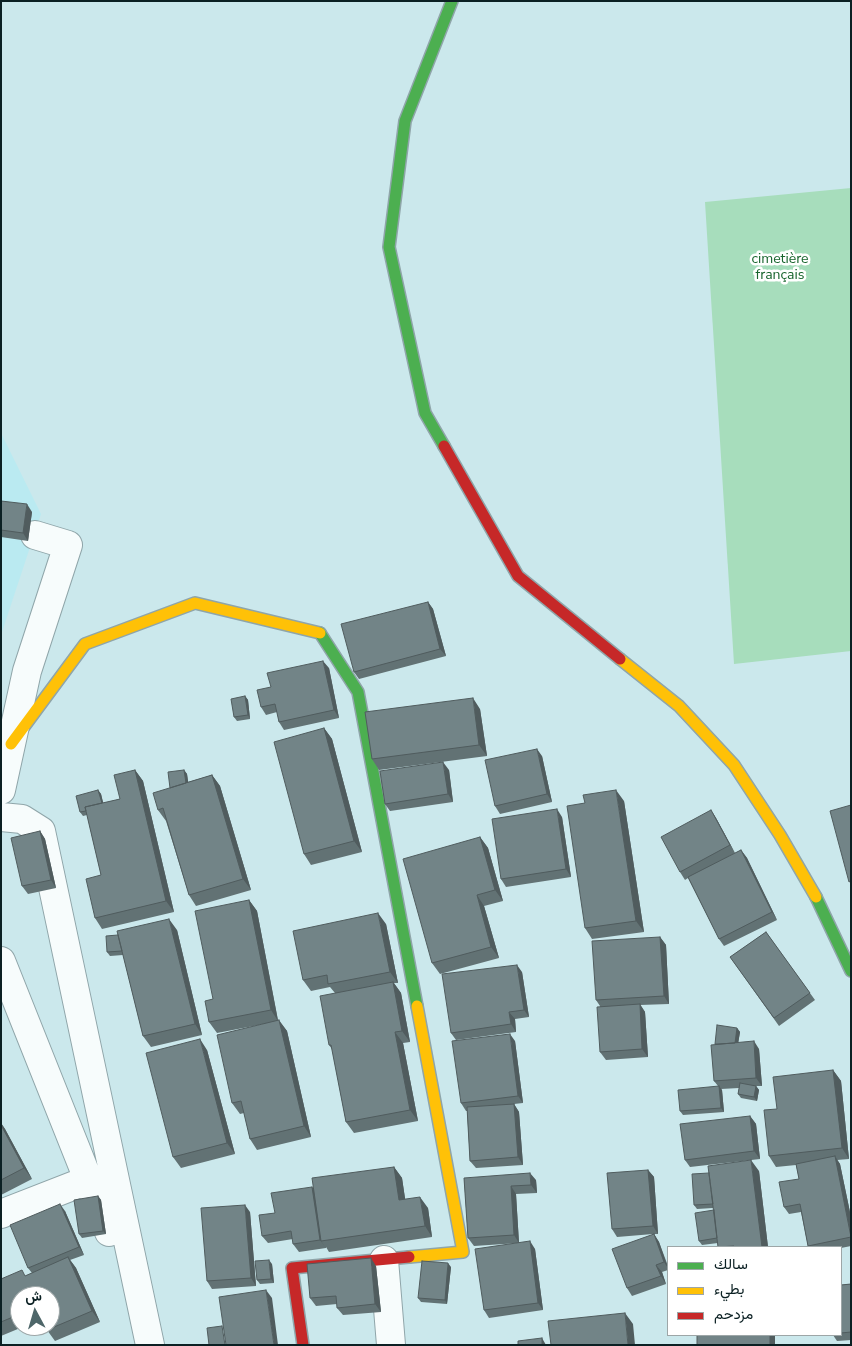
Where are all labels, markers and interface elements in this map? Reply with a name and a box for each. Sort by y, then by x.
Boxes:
park label: cimetière français [751,252,809,284]
legend [667,1246,842,1336]
text: سالك [714,1254,748,1274]
text: بطيء [714,1279,744,1299]
north arrow [10,1286,60,1336]
text: ش [24,1286,43,1307]
text: مزدحم [714,1304,753,1324]

